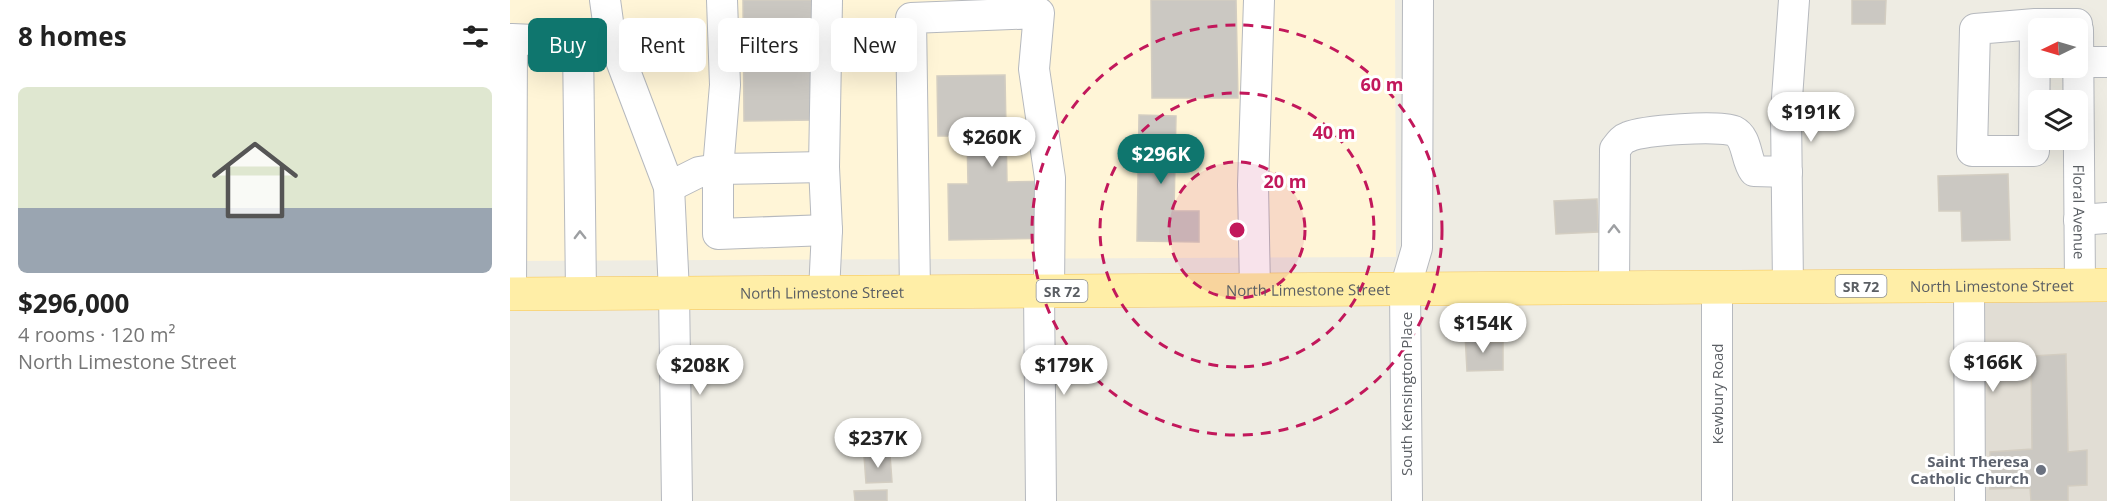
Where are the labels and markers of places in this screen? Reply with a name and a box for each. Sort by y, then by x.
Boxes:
pin: $191K [1769,92,1853,143]
pin: $260K [950,117,1034,168]
pin: $296K [1119,134,1203,185]
centre of rings [1227,220,1247,240]
pin: $154K [1441,303,1525,354]
pin: $166K [1951,342,2035,393]
pin: $208K [658,345,742,396]
pin: $179K [1022,345,1106,396]
pin: $237K [836,418,920,469]
place label: Saint Theresa Catholic Church [1910,451,2029,488]
marker: Saint Theresa Catholic Church [2034,463,2048,477]

